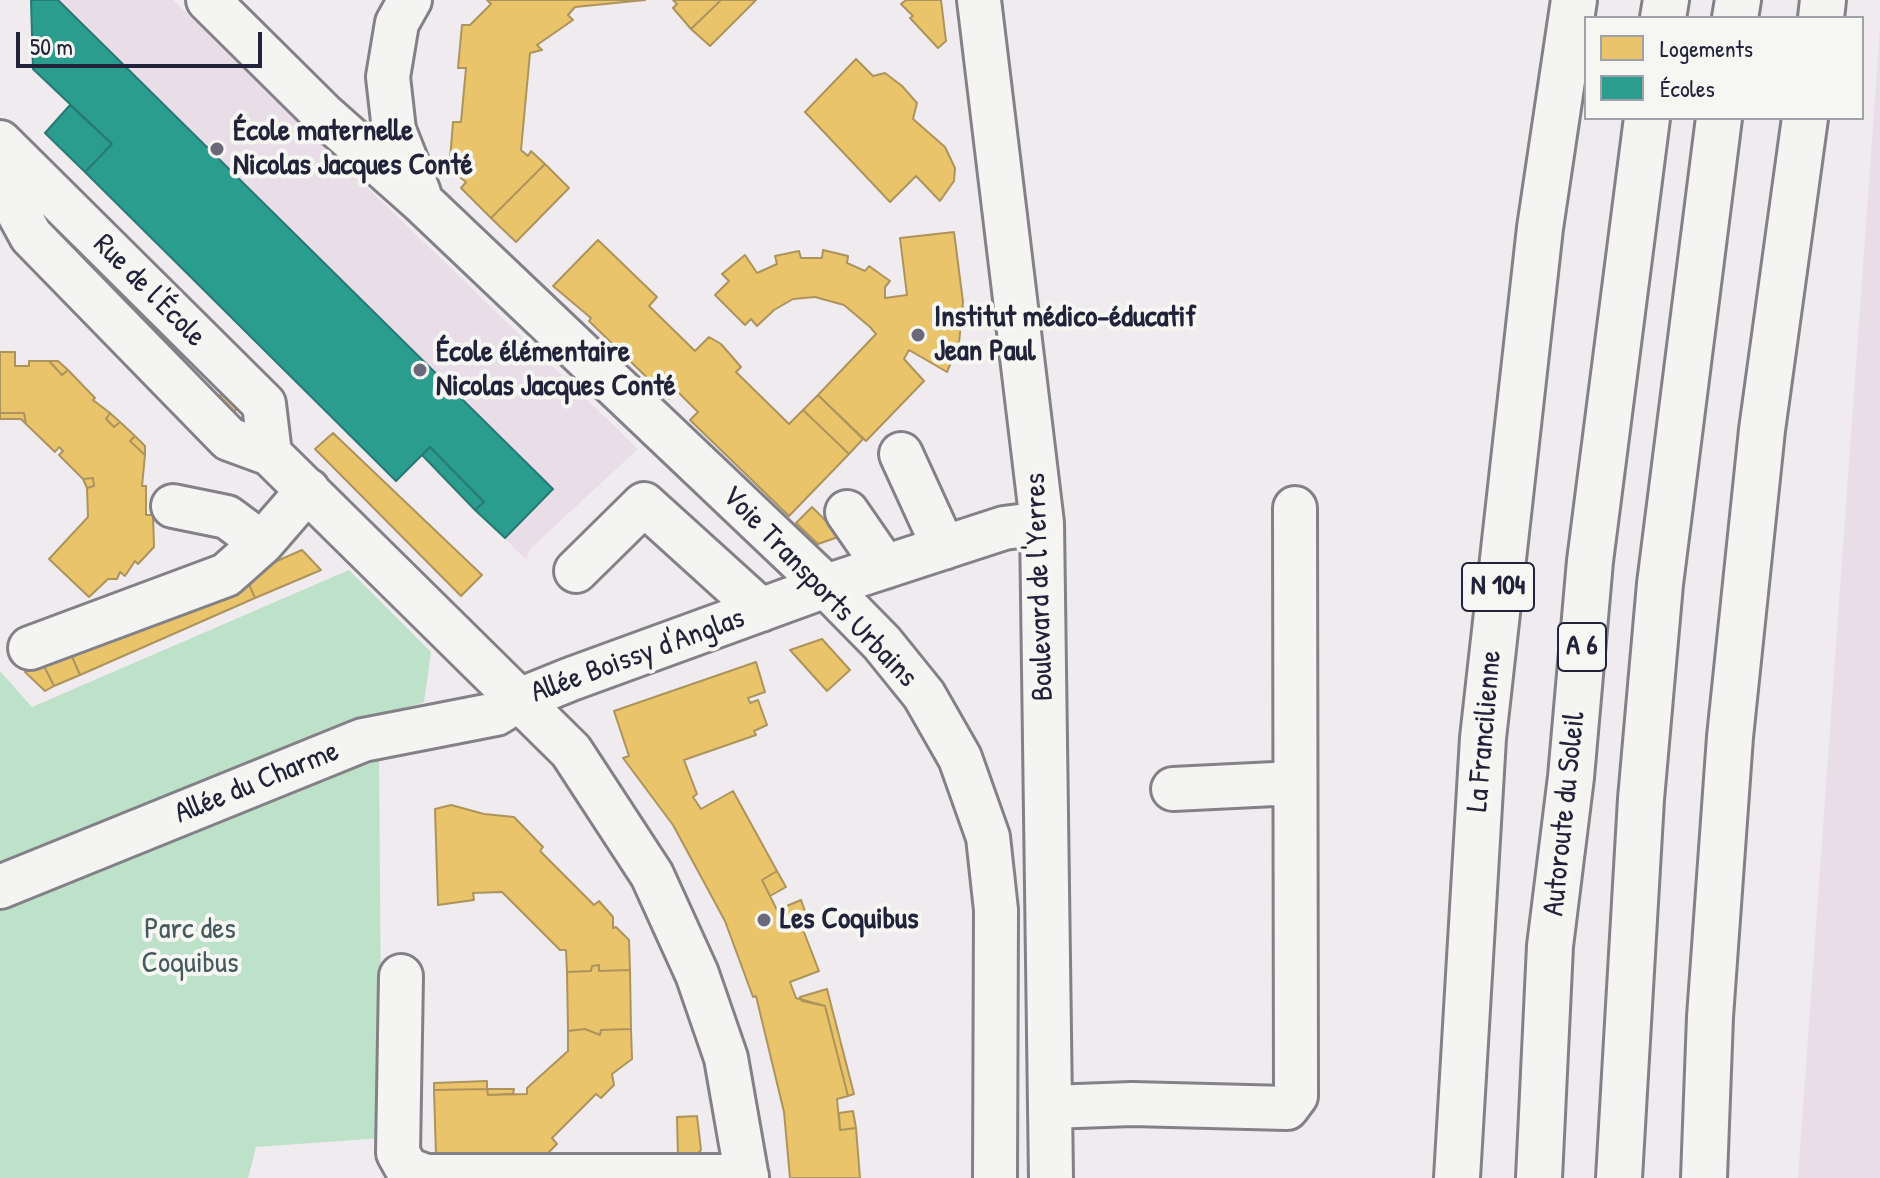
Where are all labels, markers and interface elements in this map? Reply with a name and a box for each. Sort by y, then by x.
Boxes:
scale bar [20,16,266,66]
legend [1584,16,1864,120]
text: 50 m [30,30,73,62]
text: Logements [1660,32,1753,64]
text: Écoles [1660,72,1715,104]
place label: École maternelle Nicolas Jacques Conté [233,114,473,184]
marker: École maternelle Nicolas Jacques Conté [208,140,226,158]
street label: Rue de l'École [85,227,213,355]
place label: Institut médico-éducatif Jean Paul [934,300,1196,370]
marker: Institut médico-éducatif Jean Paul [909,326,927,344]
place label: École élémentaire Nicolas Jacques Conté [436,335,676,406]
marker: École élémentaire Nicolas Jacques Conté [411,361,429,379]
street label: Boulevard de l'Yerres [1018,472,1062,702]
street label: Voie Transports Urbains [714,479,924,695]
road number: N 104 [1462,563,1534,611]
street label: Allée Boissy d'Anglas [526,601,750,711]
road number: A 6 [1558,623,1606,671]
street label: La Francilienne [1460,649,1510,813]
street label: Autoroute du Soleil [1536,710,1594,918]
street label: Allée du Charme [170,734,344,832]
place label: Les Coquibus [780,902,919,938]
marker: Les Coquibus [755,911,773,929]
park label: Parc des Coquibus [141,912,239,982]

